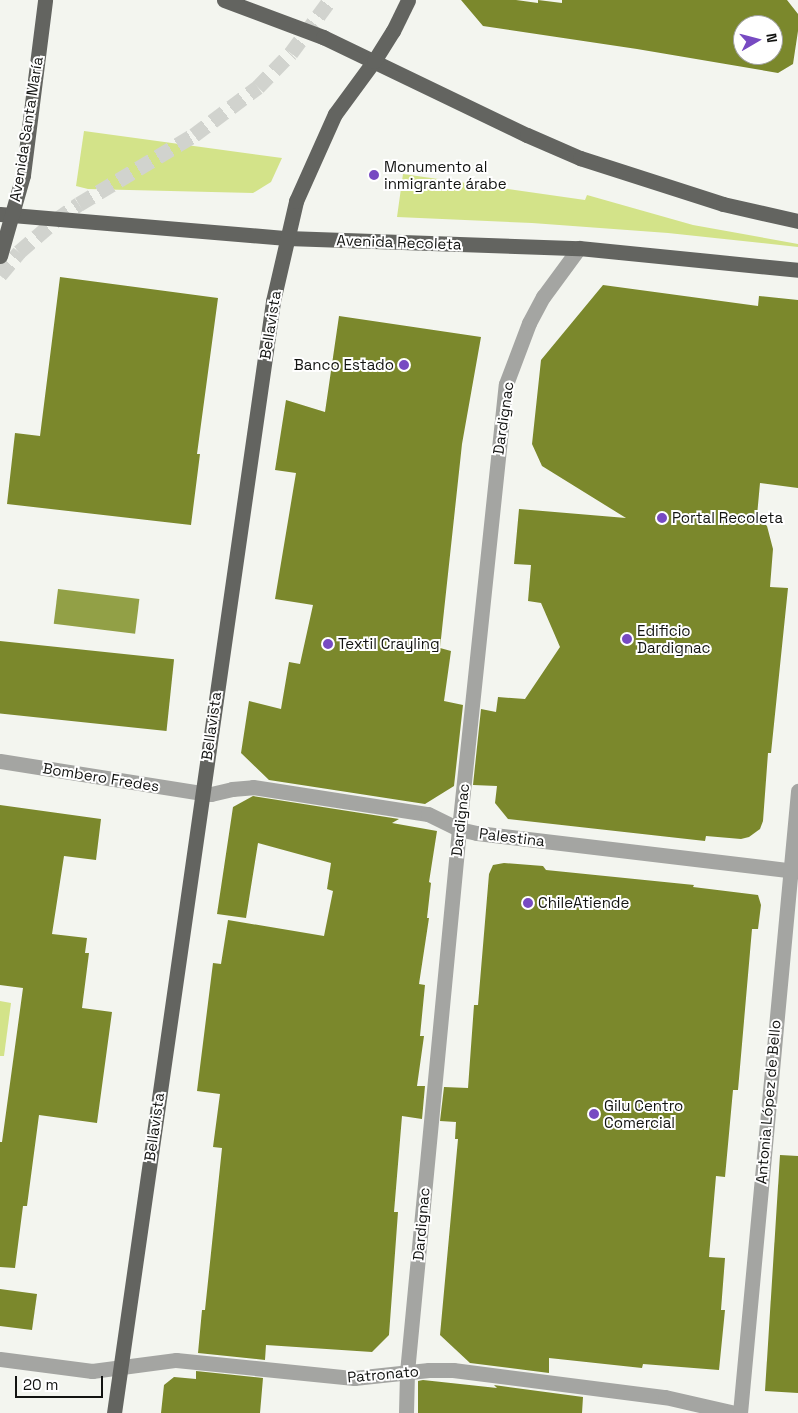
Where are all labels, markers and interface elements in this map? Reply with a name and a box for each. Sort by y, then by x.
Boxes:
north arrow [733,15,783,65]
text: N [762,32,781,44]
street label: Avenida Santa María [6,55,46,203]
place label: Monumento al inmigrante árabe [384,157,507,192]
marker: Monumento al inmigrante árabe [368,169,380,181]
street label: Avenida Recoleta [336,231,462,253]
street label: Bellavista [256,289,284,361]
place label: Banco Estado [294,356,394,374]
marker: Banco Estado [398,359,410,371]
street label: Dardignac [489,380,517,456]
place label: Portal Recoleta [672,509,783,527]
marker: Portal Recoleta [656,512,668,524]
place label: Edificio Dardignac [637,621,711,656]
marker: Edificio Dardignac [621,633,633,645]
place label: Textil Crayling [338,635,440,653]
marker: Textil Crayling [322,638,334,650]
street label: Bellavista [197,690,225,762]
street label: Bombero Fredes [41,759,161,795]
street label: Dardignac [447,783,473,857]
street label: Palestina [478,824,546,850]
place label: ChileAtiende [538,894,629,912]
marker: ChileAtiende [522,897,534,909]
street label: Antonia López de Bello [752,1019,784,1185]
street label: Bellavista [140,1091,168,1163]
place label: Gilu Centro Comercial [604,1096,683,1131]
marker: Gilu Centro Comercial [588,1108,600,1120]
street label: Dardignac [409,1187,433,1261]
street label: Patronato [346,1362,420,1386]
scale bar [18,1366,105,1398]
text: 20 m [23,1375,58,1394]

